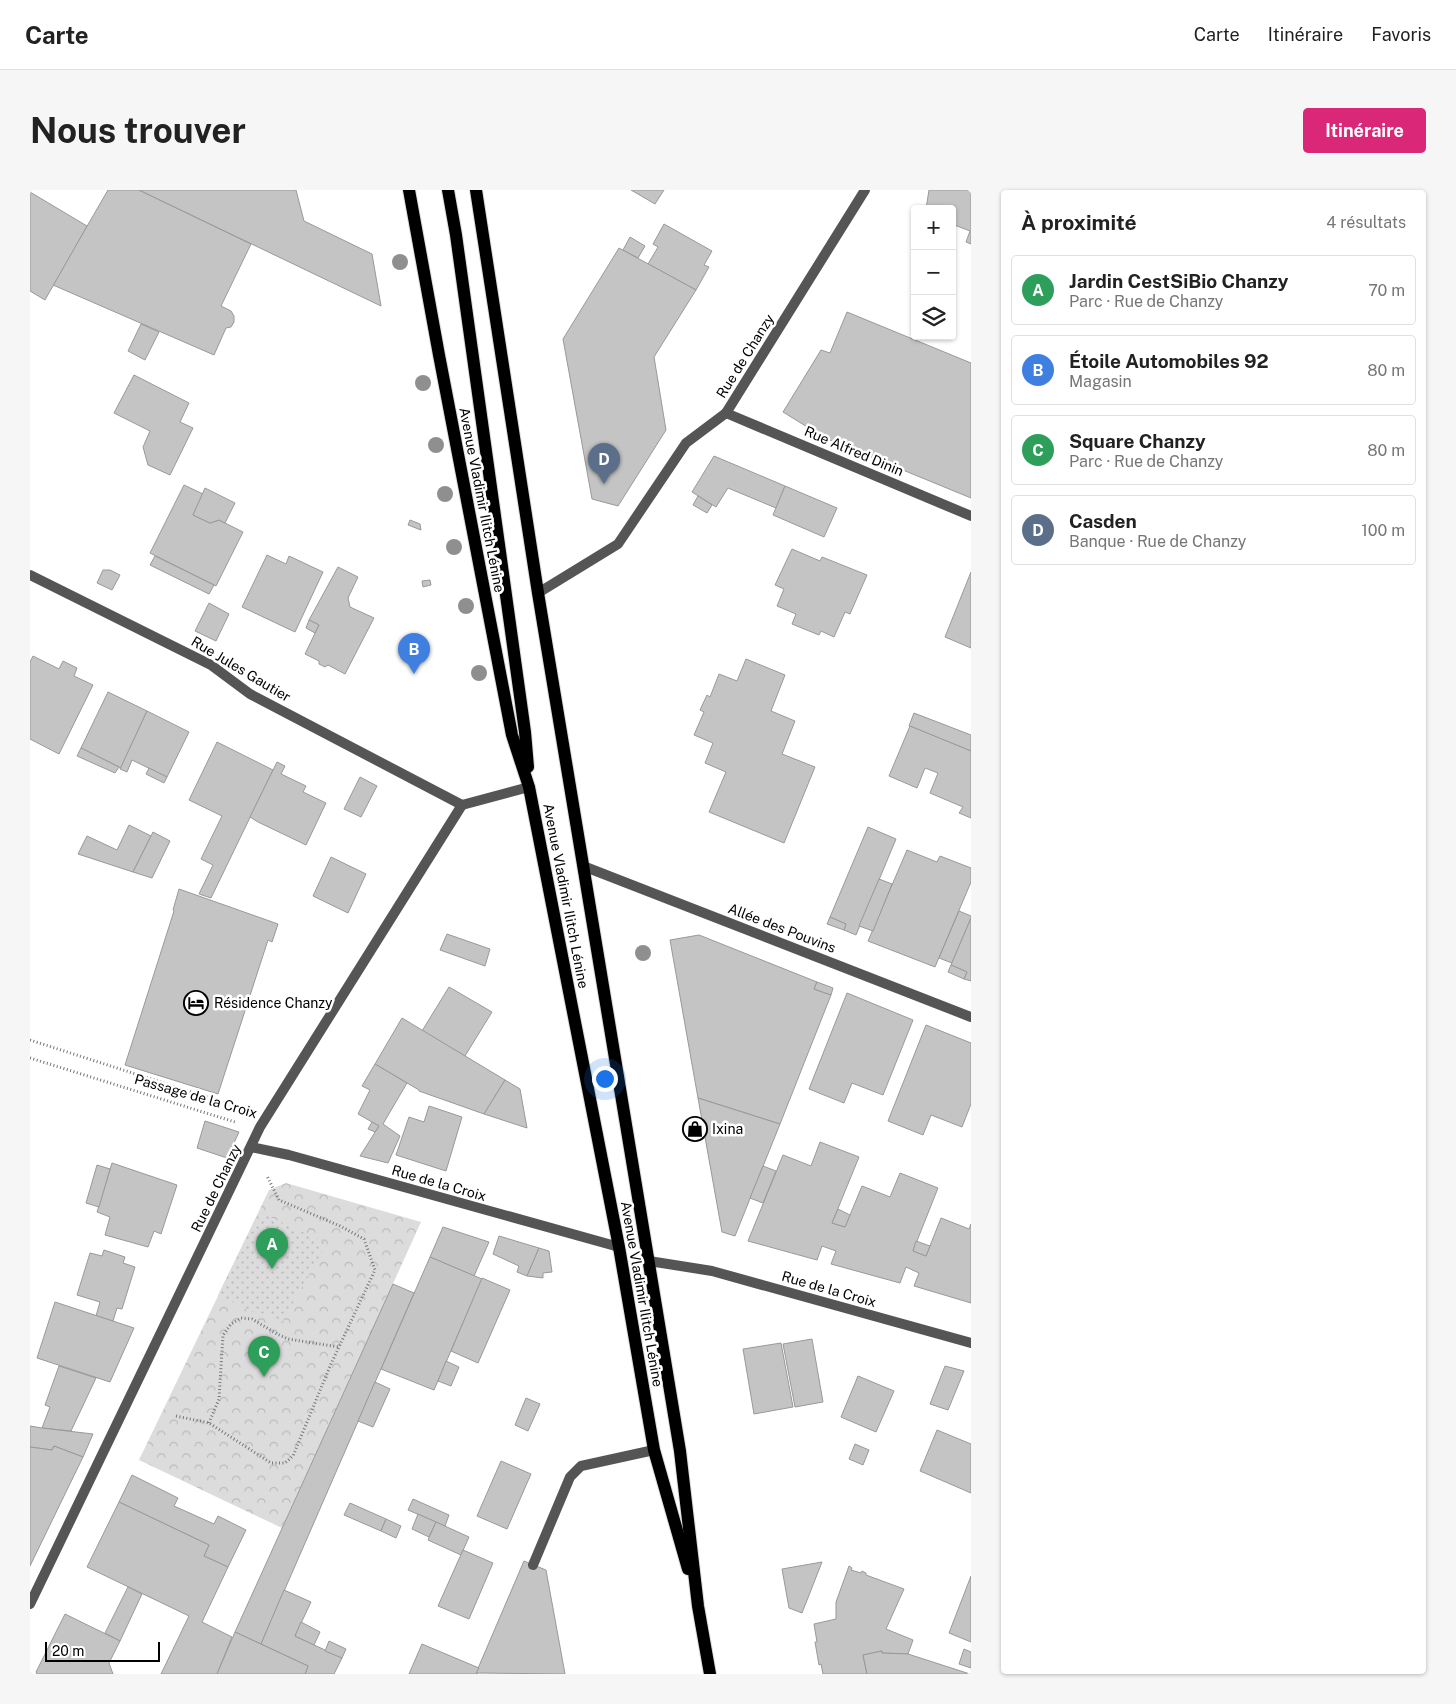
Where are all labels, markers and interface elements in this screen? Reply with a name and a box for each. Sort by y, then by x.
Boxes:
text: Carte [25,21,89,49]
text: Carte [1194,24,1240,45]
text: Itinéraire [1268,24,1343,45]
text: Favoris [1371,24,1431,45]
button: Itinéraire [1303,108,1426,153]
text: Nous trouver [30,110,246,151]
map controls [911,205,956,340]
button: + [911,205,956,250]
text: À proximité [1021,210,1137,235]
text: 4 résultats [1326,213,1406,232]
button: − [911,250,956,295]
text: Jardin CestSiBio Chanzy [1069,270,1288,292]
text: A [1032,281,1044,300]
text: 70 m [1368,281,1405,300]
text: Parc · Rue de Chanzy [1069,292,1223,311]
button: layers [911,295,956,340]
street label: Rue de Chanzy [713,311,777,401]
text: Étoile Automobiles 92 [1069,350,1269,372]
text: B [1033,361,1043,380]
text: 80 m [1367,361,1405,380]
text: Magasin [1069,372,1132,391]
street label: Avenue Vladimir Ilitch Lénine [456,406,508,594]
street label: Rue Alfred Dinin [802,423,906,479]
text: Square Chanzy [1069,430,1206,452]
text: C [1032,441,1044,460]
text: 80 m [1367,441,1405,460]
pin: D [588,443,620,484]
text: Parc · Rue de Chanzy [1069,452,1223,471]
text: Casden [1069,510,1137,532]
text: D [1032,521,1044,540]
text: 100 m [1361,521,1405,540]
text: Banque · Rue de Chanzy [1069,532,1246,551]
street label: Rue Jules Gautier [188,633,294,705]
pin: B [398,633,430,674]
street label: Avenue Vladimir Ilitch Lénine [540,802,592,990]
street label: Allée des Pouvins [726,900,838,956]
hotel icon: Résidence Chanzy [183,990,209,1016]
place label: Résidence Chanzy [214,995,333,1011]
your location [592,1066,618,1092]
street label: Passage de la Croix [133,1071,259,1121]
shop icon: Ixina [682,1116,708,1142]
place label: Ixina [712,1121,743,1137]
street label: Rue de Chanzy [188,1141,244,1235]
street label: Rue de la Croix [390,1162,488,1204]
street label: Avenue Vladimir Ilitch Lénine [618,1200,666,1388]
pin: A [256,1228,288,1269]
street label: Rue de la Croix [780,1268,878,1310]
pin: C [248,1336,280,1377]
scale bar [45,1639,160,1662]
text: 20 m [52,1643,84,1659]

